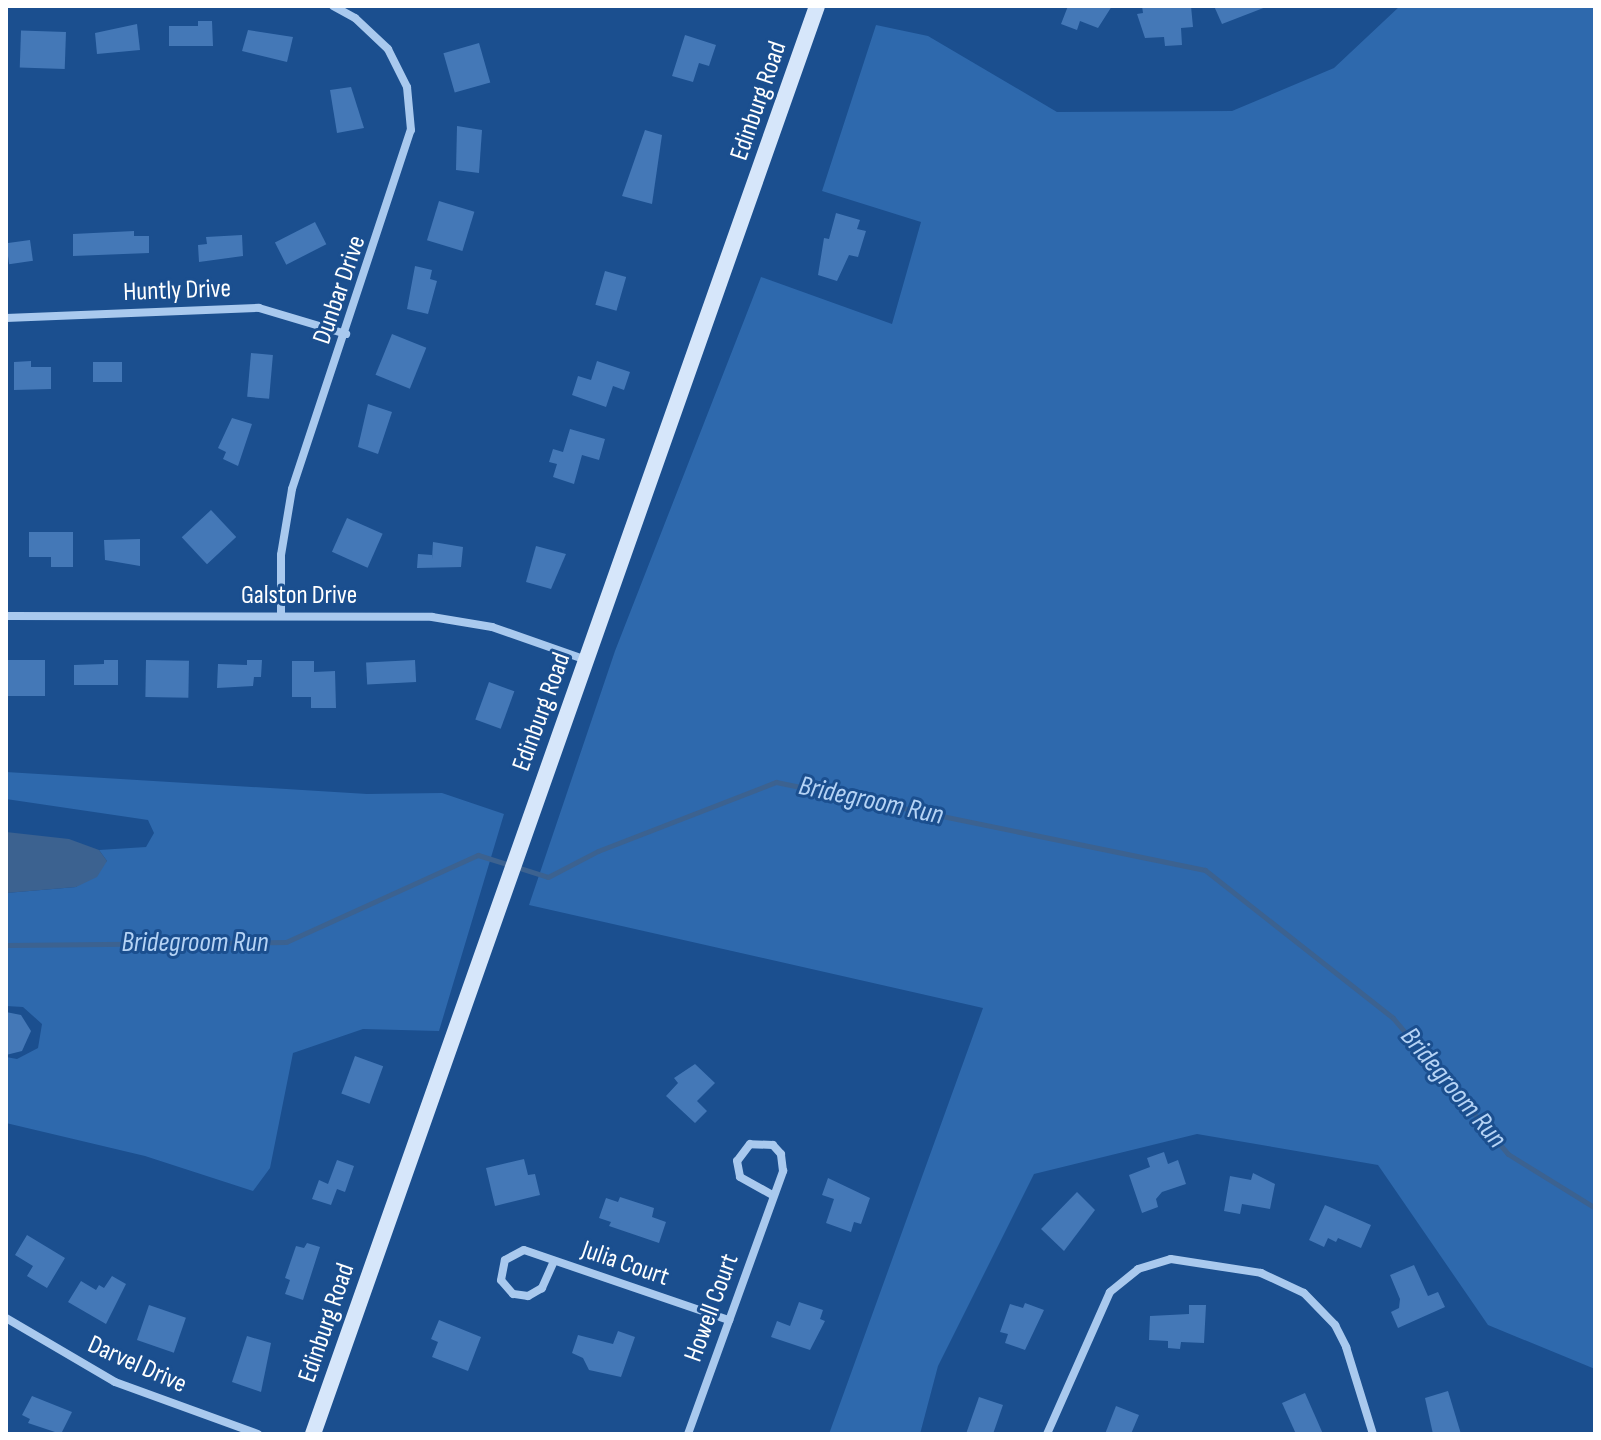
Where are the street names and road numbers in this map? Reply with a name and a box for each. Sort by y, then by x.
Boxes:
street label: Edinburg Road [724,37,794,165]
street label: Dunbar Drive [307,232,373,348]
street label: Huntly Drive [123,274,231,308]
street label: Galston Drive [241,580,357,612]
street label: Edinburg Road [506,649,578,775]
street label: Julia Court [577,1235,673,1293]
street label: Howell Court [678,1250,746,1366]
street label: Edinburg Road [292,1259,362,1387]
street label: Darvel Drive [83,1329,191,1401]

